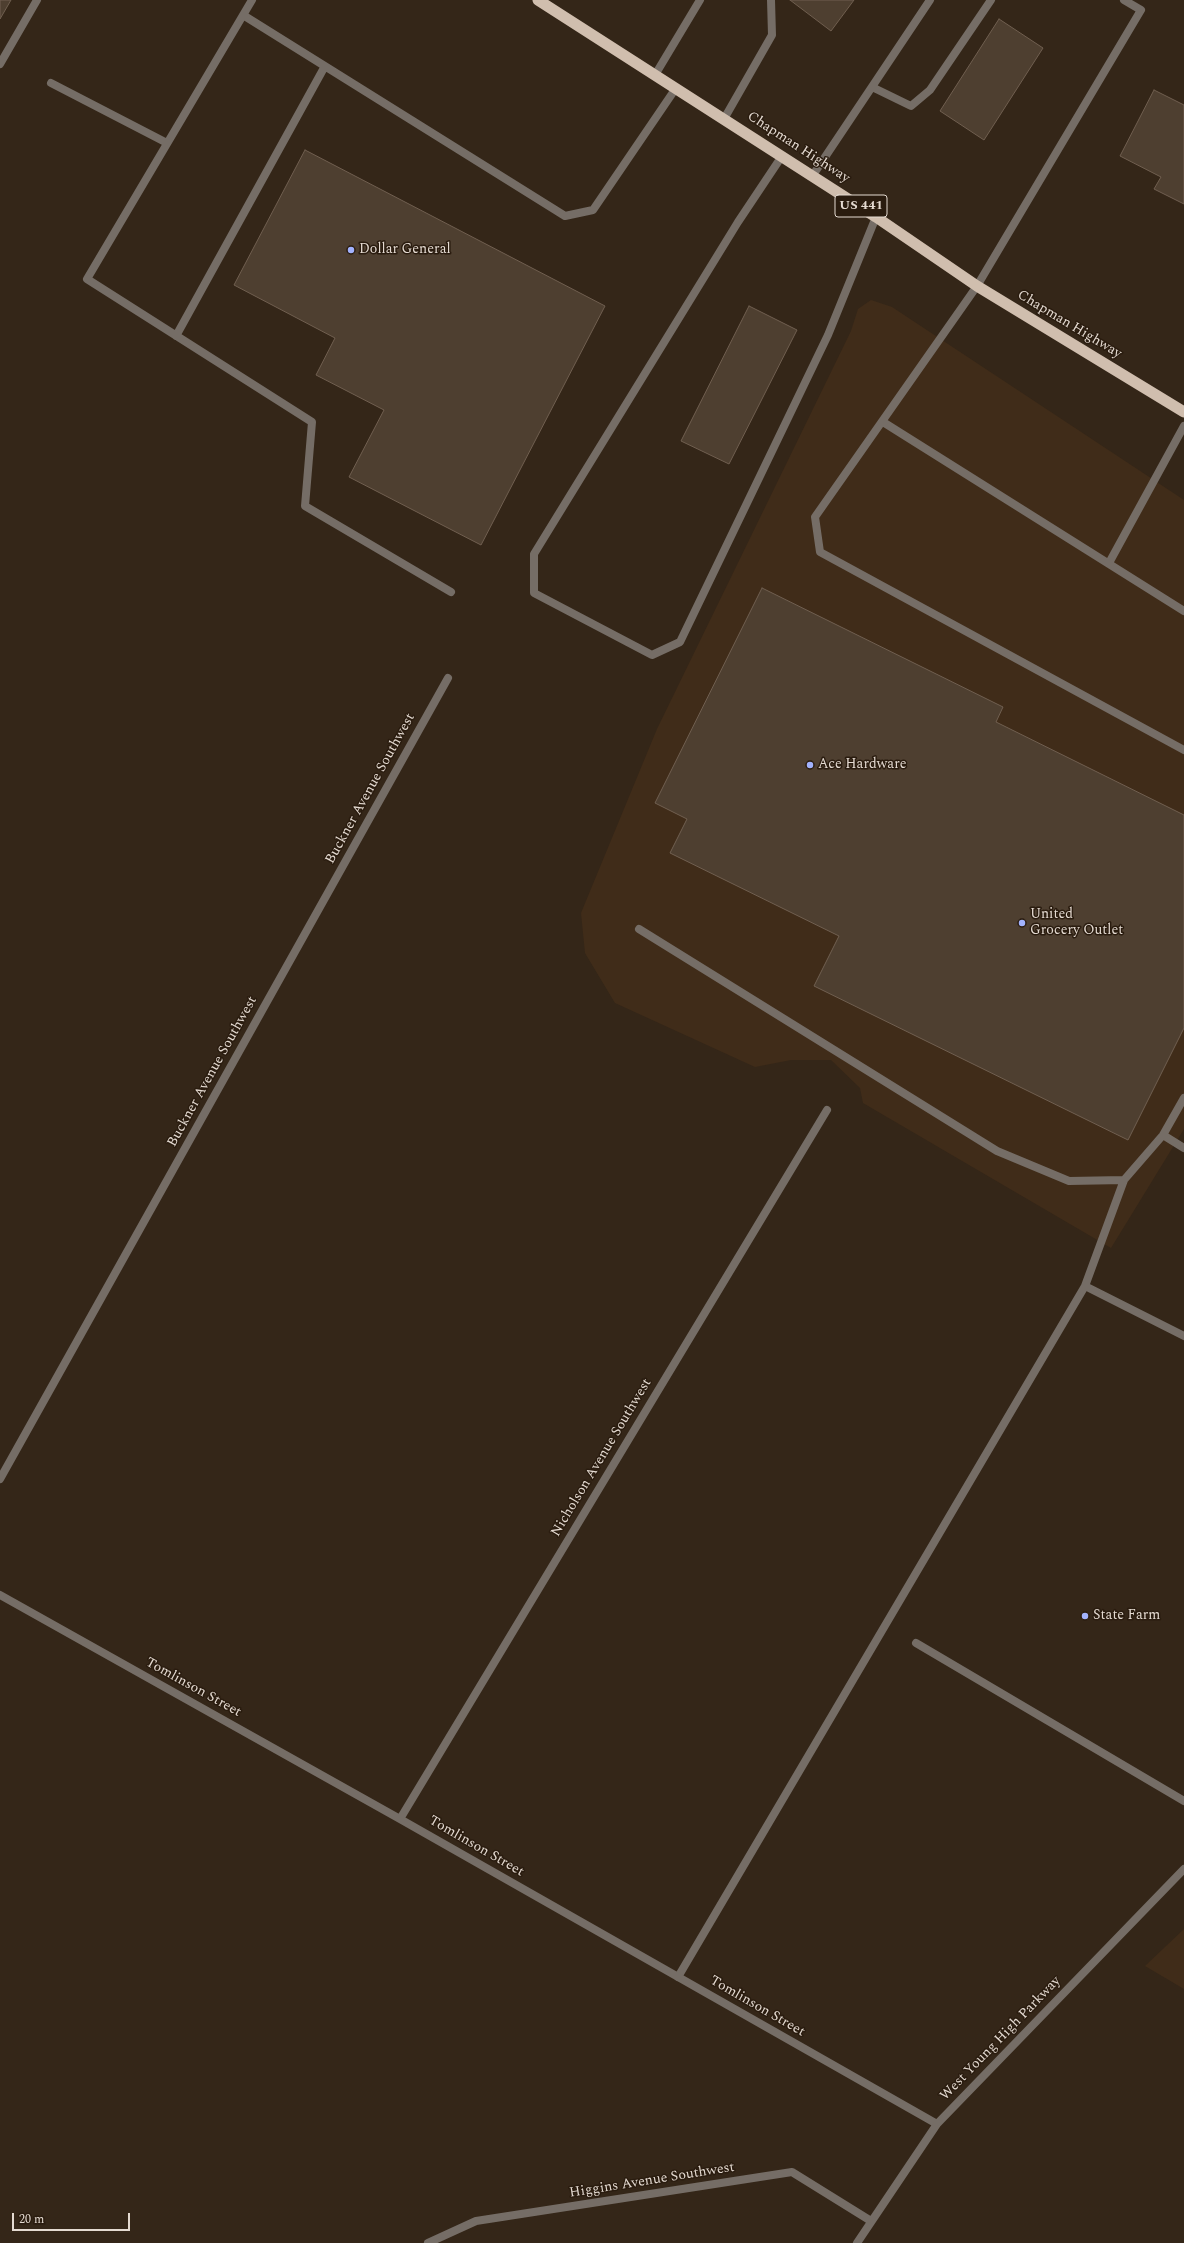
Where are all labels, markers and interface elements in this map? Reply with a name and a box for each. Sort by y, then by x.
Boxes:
street label: Chapman Highway [744,109,852,187]
road number: US 441 [835,195,887,217]
place label: Dollar General [359,242,451,258]
marker: Dollar General [346,245,356,255]
street label: Chapman Highway [1014,287,1124,363]
street label: Buckner Avenue Southwest [323,711,419,867]
place label: Ace Hardware [818,757,906,773]
marker: Ace Hardware [805,760,815,770]
place label: United Grocery Outlet [1030,907,1123,940]
marker: United Grocery Outlet [1017,918,1027,928]
street label: Buckner Avenue Southwest [165,994,261,1150]
street label: Nicholson Avenue Southwest [548,1376,656,1540]
place label: State Farm [1093,1608,1160,1624]
marker: State Farm [1080,1611,1090,1621]
street label: Tomlinson Street [142,1655,244,1721]
street label: Tomlinson Street [425,1813,527,1881]
street label: Tomlinson Street [706,1973,808,2041]
street label: West Young High Parkway [937,1973,1065,2105]
street label: Higgins Avenue Southwest [568,2160,736,2202]
scale bar [14,2205,132,2231]
text: 20 m [19,2210,44,2229]

